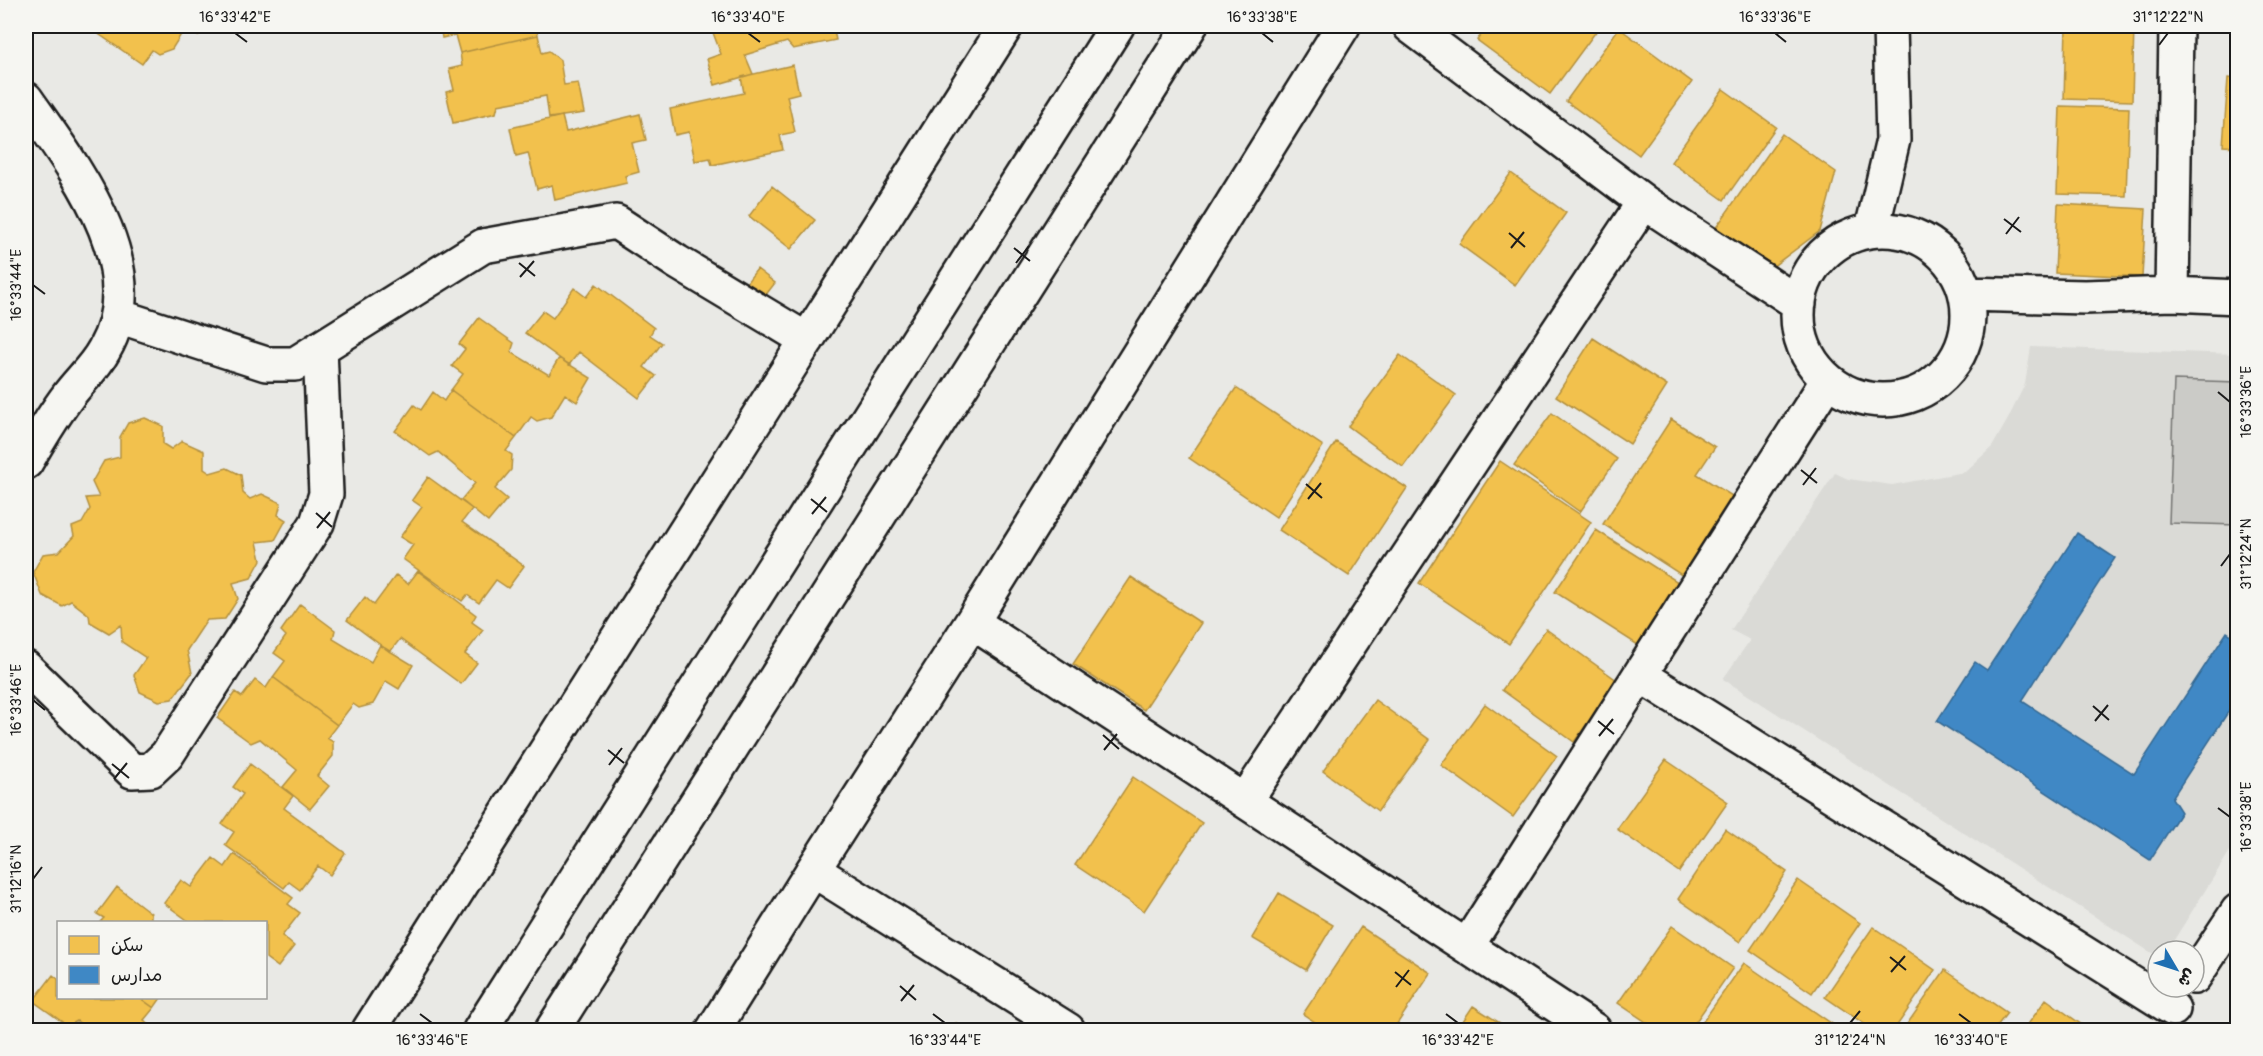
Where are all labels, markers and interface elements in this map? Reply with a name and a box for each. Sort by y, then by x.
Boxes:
text: 16°33'42"E [199,8,271,27]
text: 16°33'40"E [711,8,785,27]
text: 16°33'38"E [1227,8,1298,27]
text: 16°33'36"E [1739,8,1811,27]
text: 31°12'22"N [2132,8,2204,27]
text: 16°33'44"E [7,249,26,321]
text: 16°33'36"E [2237,366,2256,438]
text: 31°12'24"N [2237,518,2256,590]
text: 16°33'46"E [7,664,26,736]
text: 16°33'38"E [2237,781,2256,852]
text: 31°12'16"N [7,845,26,913]
legend [57,921,267,999]
text: سكن [111,934,143,957]
north arrow [2146,939,2206,999]
text: مدارس [111,964,162,987]
text: ش [2174,965,2200,991]
text: 16°33'46"E [396,1031,468,1050]
text: 16°33'44"E [909,1031,981,1050]
text: 16°33'42"E [1422,1031,1494,1050]
text: 31°12'24"N [1814,1031,1886,1050]
text: 16°33'40"E [1934,1031,2008,1050]

